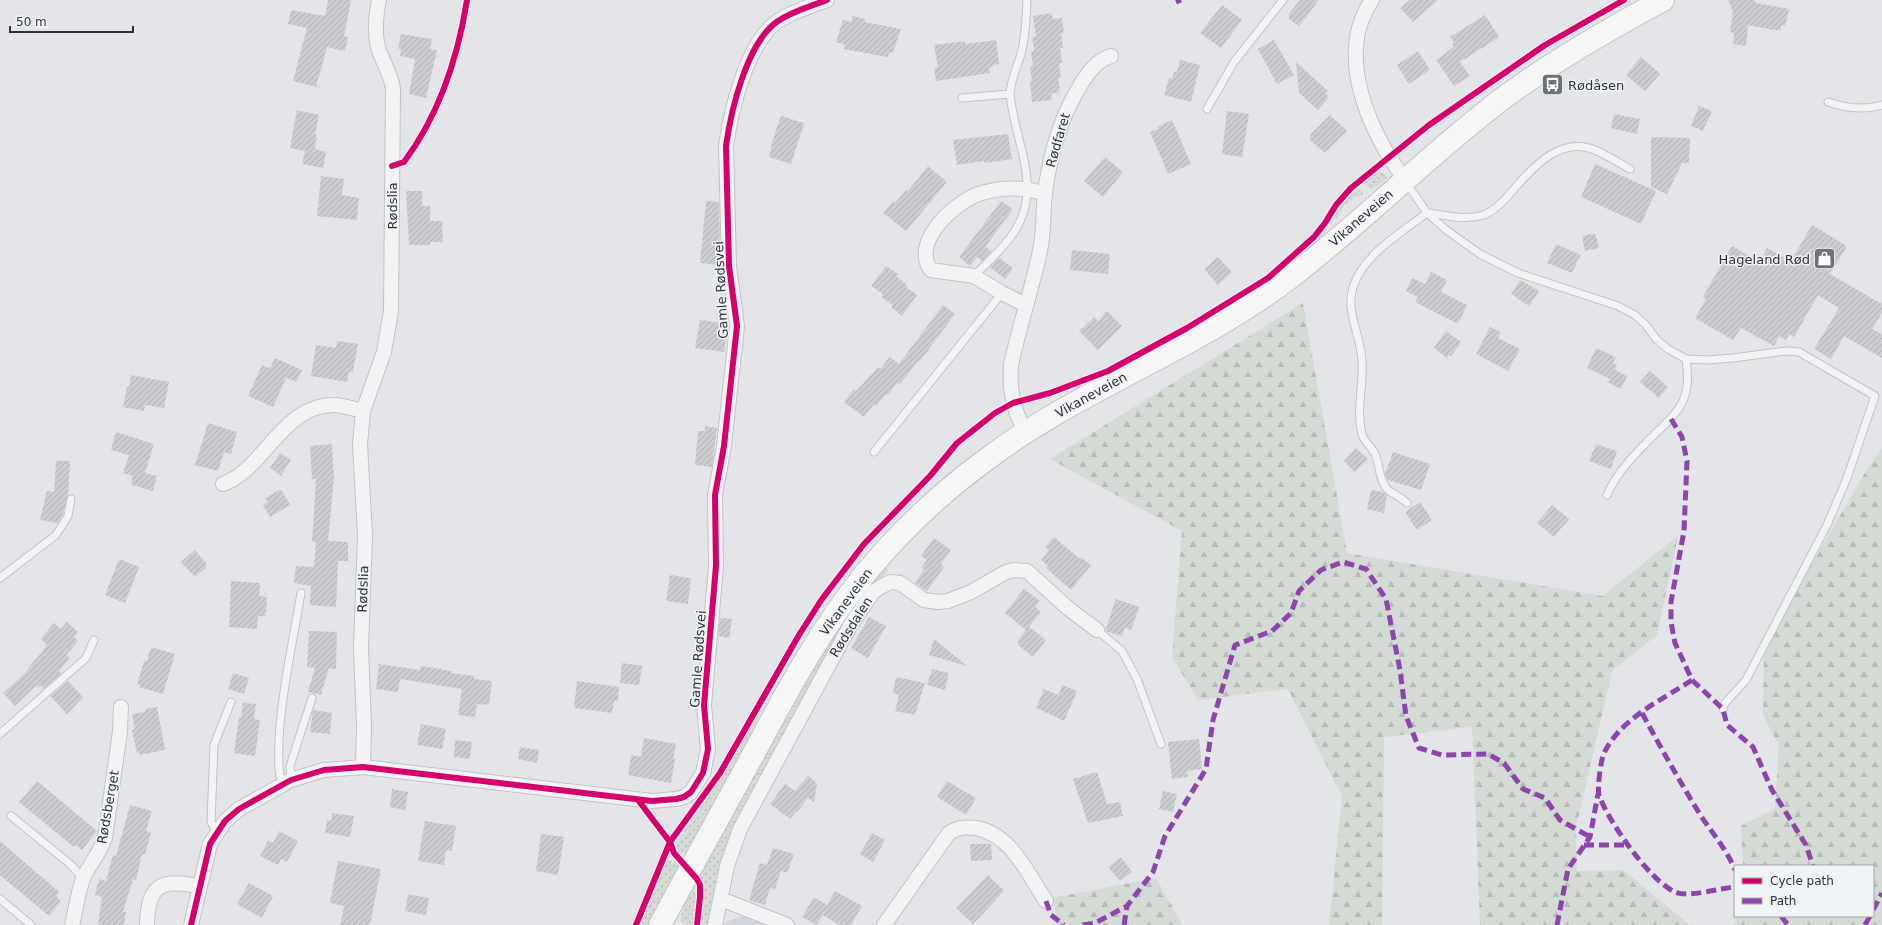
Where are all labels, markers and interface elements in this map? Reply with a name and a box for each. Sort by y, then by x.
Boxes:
scale bar [10,8,133,34]
text: 50 m [16,15,47,29]
bus stop icon: Rødåsen [1539,72,1565,98]
place label: Rødåsen [1568,78,1624,93]
street label: Rødfaret [1043,111,1073,169]
street label: Rødslia [385,182,400,230]
street label: Vikaneveien [1326,186,1396,250]
street label: Gamle Rødsvei [711,241,731,339]
shop icon: Hageland Rød [1812,246,1838,272]
place label: Hageland Rød [1719,252,1810,267]
street label: Vikaneveien [1053,369,1129,421]
street label: Rødslia [355,565,371,613]
street label: Vikaneveien [817,566,875,638]
street label: Rødsdalen [827,594,875,660]
street label: Gamle Rødsvei [687,610,709,708]
street label: Rødsberget [94,769,122,845]
legend [1734,865,1874,917]
text: Cycle path [1770,874,1834,888]
text: Path [1770,894,1796,908]

